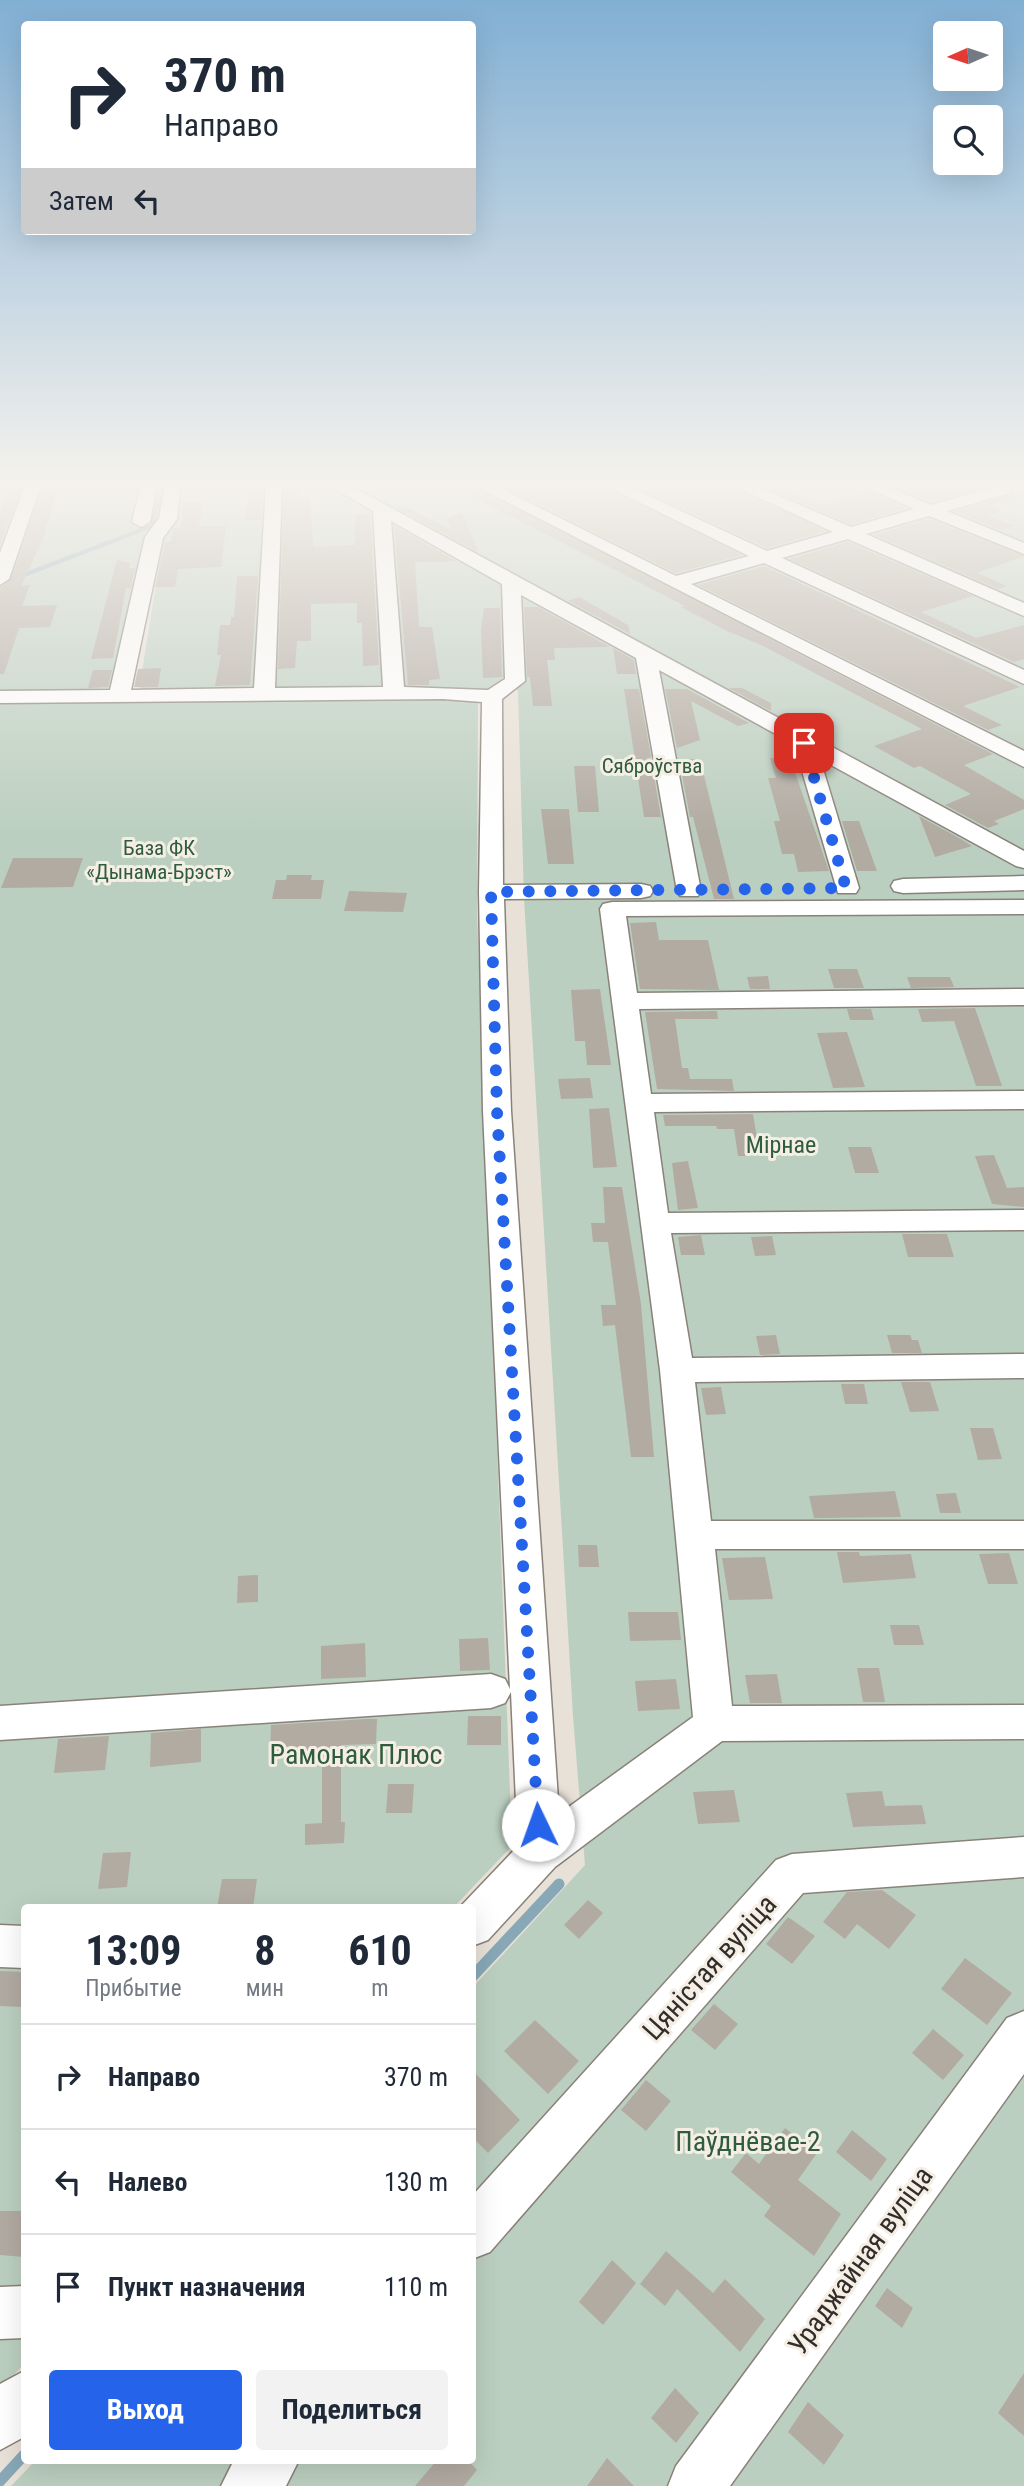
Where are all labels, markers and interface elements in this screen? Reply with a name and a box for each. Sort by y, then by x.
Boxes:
north arrow [933,21,1003,91]
map controls [933,21,1003,175]
text: 370 m [164,47,286,104]
icon: right [49,49,140,140]
button: search [933,105,1003,175]
text: Направо [164,106,279,144]
icon: left [128,182,166,220]
text: Затем [49,186,114,216]
pin [774,713,834,773]
icon: arrive [785,724,823,762]
park label: Сяброўства [602,754,702,778]
park label: База ФК «Дынама-Брэст» [86,836,232,884]
park label: Мірнае [746,1131,816,1159]
park label: Рамонак Плюс [270,1738,442,1771]
position arrow [501,1788,575,1862]
street label: Цяністая вуліца [636,1888,783,2047]
text: 13:09 [85,1926,182,1975]
text: 8 [254,1926,275,1975]
text: 610 [348,1926,412,1975]
text: Прибытие [85,1975,182,2002]
text: мин [246,1975,284,2002]
text: m [371,1975,389,2002]
icon: right [49,2058,87,2096]
text: Направо [108,2062,200,2092]
text: 370 m [384,2062,448,2092]
park label: Паўднёвае-2 [675,2125,821,2158]
street label: Ураджайная вуліца [781,2160,940,2361]
icon: left [49,2163,87,2201]
text: Налево [108,2167,188,2197]
text: 130 m [384,2167,448,2197]
icon: arrive [49,2268,87,2306]
text: Пункт назначения [108,2272,306,2302]
text: 110 m [384,2272,448,2302]
button: Выход [49,2370,242,2450]
button: Поделиться [256,2370,448,2450]

